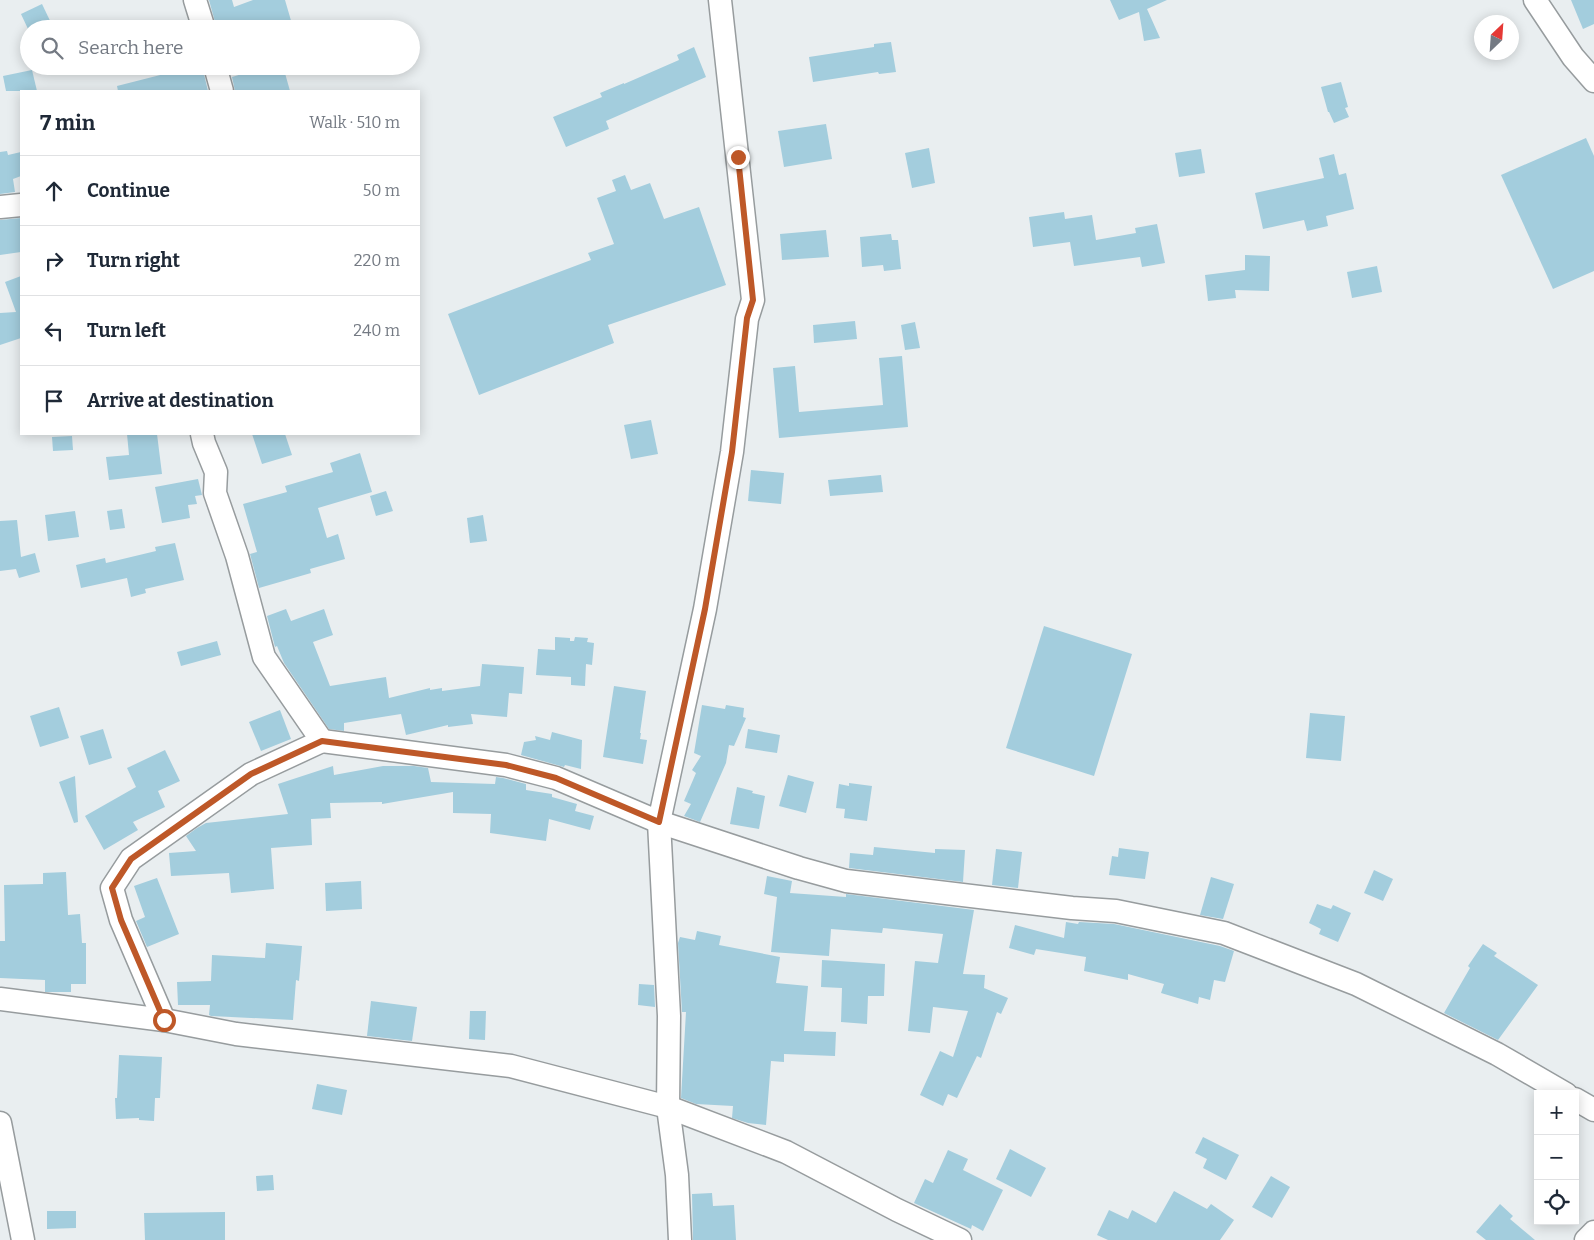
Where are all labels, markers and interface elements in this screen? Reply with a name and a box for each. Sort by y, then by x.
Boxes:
north arrow [1474,15,1519,60]
search box [20,20,420,75]
icon: search [38,34,66,62]
text: Search here [78,36,183,59]
text: 7 min [40,110,95,136]
text: Walk · 510 m [309,113,400,132]
route end [727,146,750,169]
icon: ahead [40,177,68,205]
text: Continue [87,179,170,202]
text: 50 m [363,181,400,200]
icon: right [40,247,68,275]
text: Turn right [87,249,180,272]
text: 220 m [354,251,400,270]
icon: left [40,317,68,345]
text: Turn left [87,319,166,342]
text: 240 m [353,321,400,340]
icon: arrive [40,387,68,415]
text: Arrive at destination [87,389,274,412]
route start [153,1009,176,1032]
map controls [1534,1090,1579,1225]
button: + [1534,1090,1579,1135]
button: − [1534,1135,1579,1180]
button: locate [1534,1180,1579,1225]

